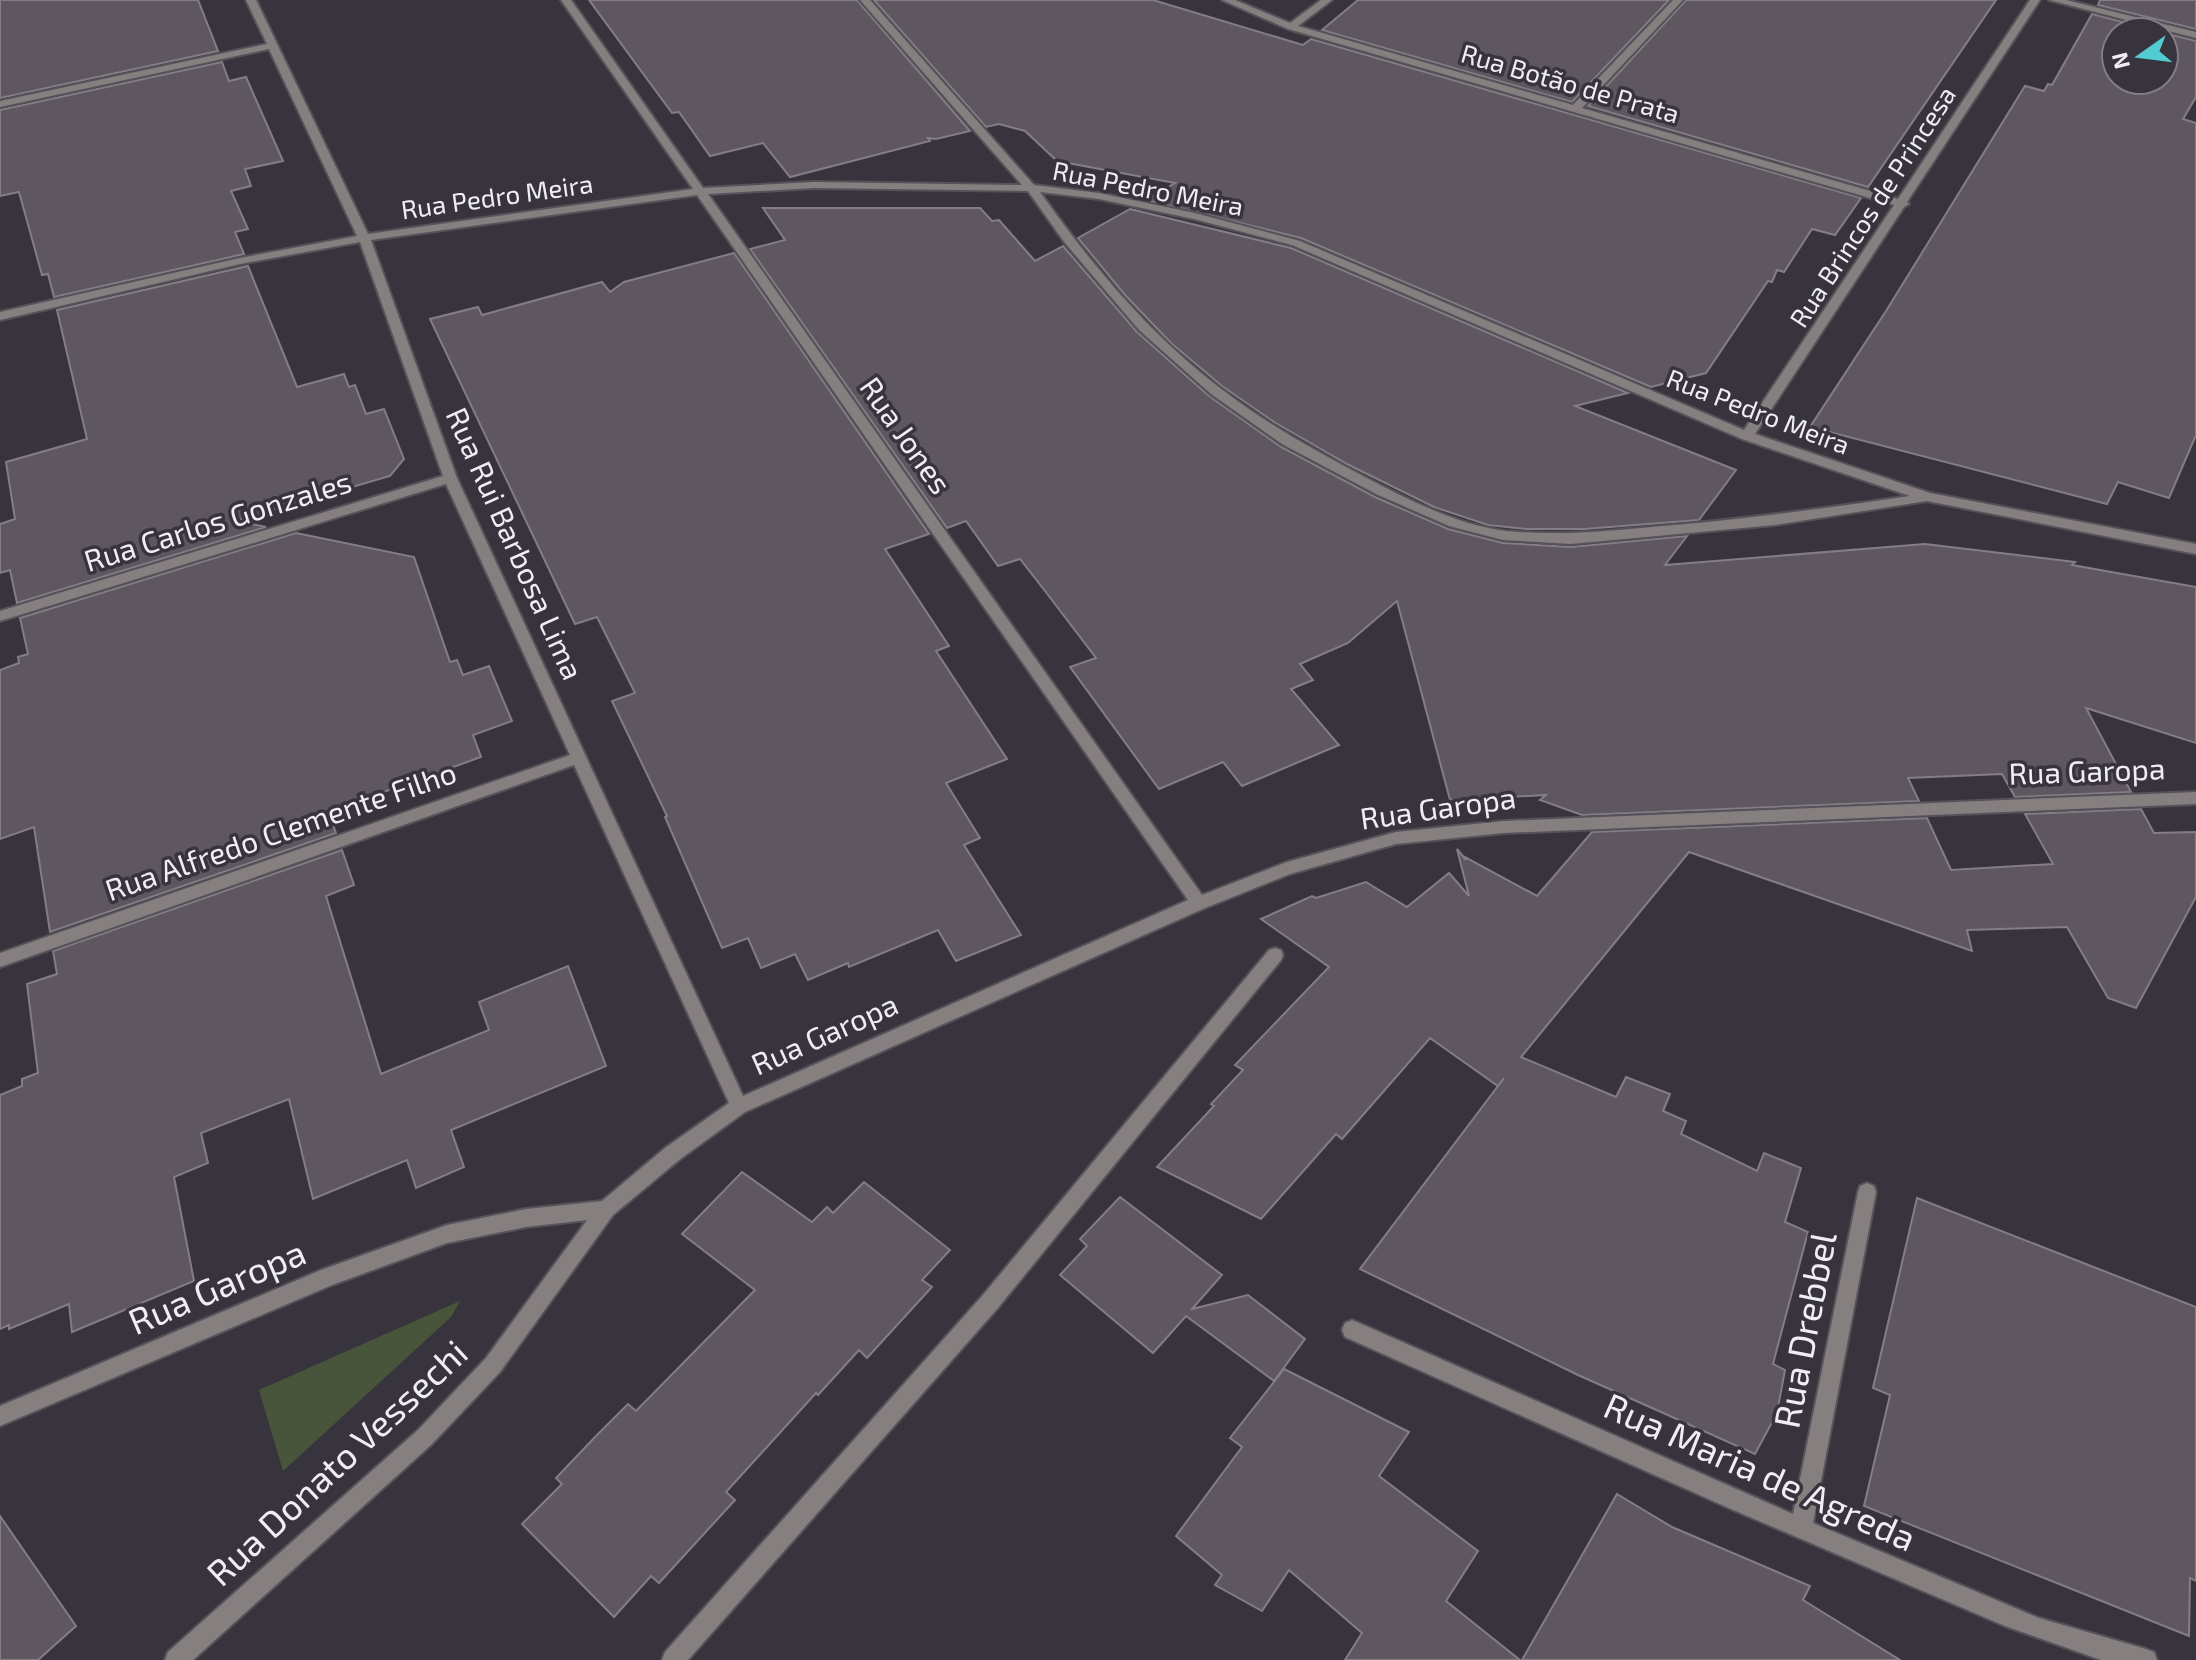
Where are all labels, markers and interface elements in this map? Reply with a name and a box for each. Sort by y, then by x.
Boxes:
north arrow [2100,16,2180,96]
street label: Rua Botão de Prata [1458,37,1683,129]
text: N [2105,50,2134,72]
street label: Rua Brincos de Princesa [1782,80,1961,333]
street label: Rua Pedro Meira [1050,154,1246,221]
street label: Rua Pedro Meira [399,167,595,224]
street label: Rua Pedro Meira [1663,361,1854,460]
street label: Rua Jones [853,370,960,500]
street label: Rua Rui Barbosa Lima [440,402,592,685]
street label: Rua Carlos Gonzales [79,462,355,578]
street label: Rua Garopa [2008,749,2166,791]
street label: Rua Alfredo Clemente Filho [100,753,461,907]
street label: Rua Garopa [1358,778,1518,836]
street label: Rua Garopa [745,985,903,1081]
street label: Rua Drebbel [1763,1228,1844,1431]
street label: Rua Garopa [121,1229,311,1342]
street label: Rua Donato Vessechi [197,1330,475,1594]
street label: Rua Maria de Agreda [1598,1383,1923,1559]

